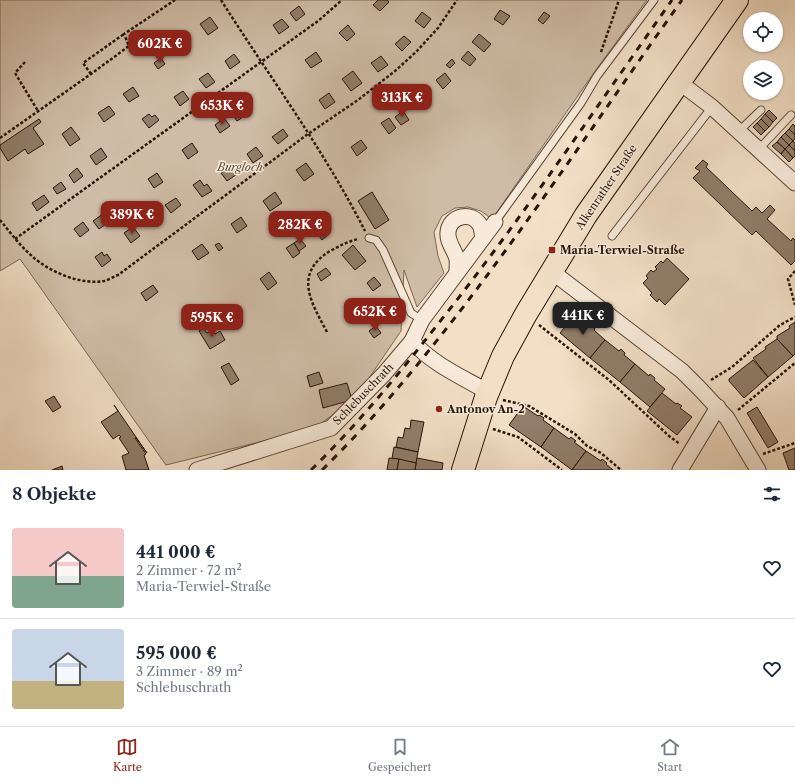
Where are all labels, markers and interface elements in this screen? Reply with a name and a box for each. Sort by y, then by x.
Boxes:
map controls [743,12,783,100]
button: locate [743,12,783,52]
pin: 602K € [127,30,193,64]
text: 602K € [137,35,183,51]
button: layers [743,60,783,100]
pin: 313K € [369,84,435,118]
text: 313K € [381,89,423,105]
pin: 653K € [189,92,255,126]
text: 653K € [200,97,244,113]
street label: Alkenrather Straße [572,142,640,233]
park label: Burgloch [216,160,263,174]
pin: 389K € [99,201,165,235]
text: 389K € [110,206,154,222]
pin: 282K € [267,211,333,245]
text: 282K € [278,216,322,232]
place label: Maria-Terwiel-Straße [560,243,685,257]
marker: Maria-Terwiel-Straße [547,245,557,255]
pin: 652K € [342,298,408,332]
pin: 441K € [550,302,616,336]
text: 652K € [353,303,397,319]
pin: 595K € [179,304,245,338]
text: 441K € [562,307,604,323]
text: 595K € [190,309,234,325]
street label: Schlebuschrath [330,360,396,428]
place label: Antonov An-2 [446,402,525,416]
marker: Antonov An-2 [434,404,444,414]
icon: filters [761,483,783,505]
text: 8 Objekte [12,484,96,504]
text: 441 000 € [136,542,216,562]
icon: home [44,544,92,592]
icon: heart [761,557,783,579]
text: 2 Zimmer · 72 m² [136,562,242,578]
text: Maria-Terwiel-Straße [136,578,271,594]
text: 595 000 € [136,643,217,663]
icon: home [44,645,92,693]
icon: heart [761,658,783,680]
text: 3 Zimmer · 89 m² [136,663,243,679]
text: Schlebuschrath [136,679,231,695]
tab: Karte [113,736,142,774]
tab: Gespeichert [368,736,431,774]
tab: Start [657,736,682,774]

